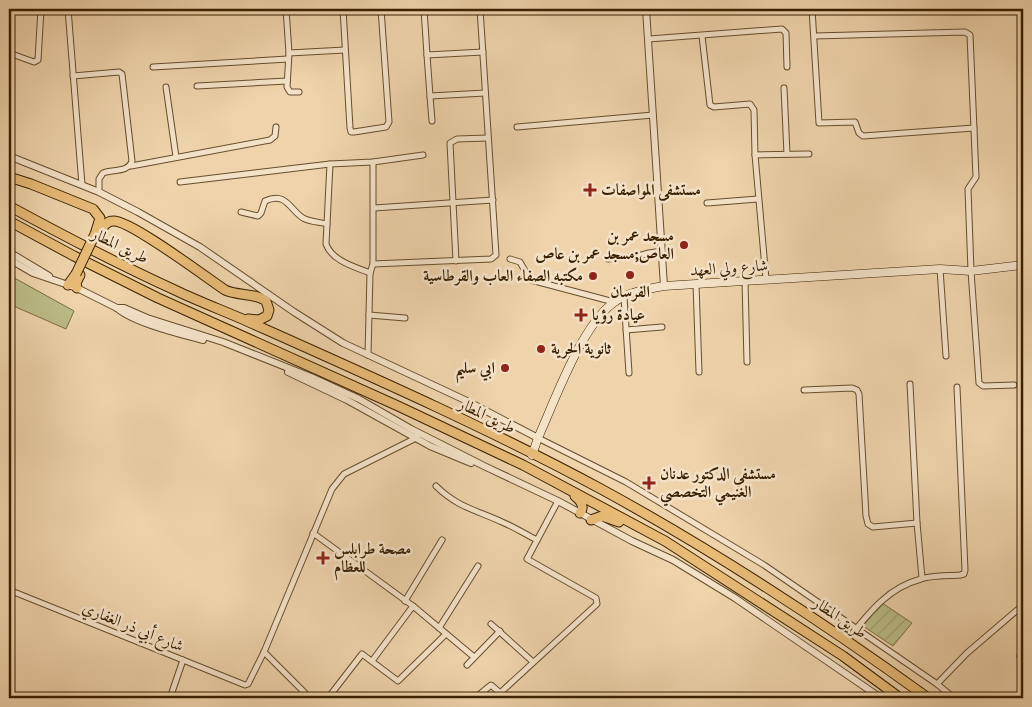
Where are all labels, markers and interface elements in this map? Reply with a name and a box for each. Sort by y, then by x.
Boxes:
place label: مستشفى المواصفات [601,180,701,201]
marker: مستشفى المواصفات [583,183,597,197]
street label: طريق المطار [87,223,152,268]
place label: مسجد عمر بن العاص;مسجد عمر بن عاص [535,226,674,264]
marker: مسجد عمر بن العاص;مسجد عمر بن عاص [678,239,690,251]
street label: شارع ولي العهد [689,255,769,284]
place label: مكتبه الصفاء العاب والقرطاسية [423,266,583,286]
marker: الفرسان [624,269,636,281]
marker: مكتبه الصفاء العاب والقرطاسية [587,270,599,282]
place label: الفرسان [610,282,650,302]
place label: عيادة رؤيا [592,305,645,325]
marker: عيادة رؤيا [574,308,588,322]
place label: ثانوية الحرية [551,339,612,359]
marker: ثانوية الحرية [535,343,547,355]
place label: ابي سليم [455,358,495,384]
marker: ابي سليم [499,362,511,374]
street label: طريق المطار [454,393,519,438]
place label: مستشفي الدكتور عدنان الغنيمي التخصصي [660,464,776,507]
marker: مستشفي الدكتور عدنان الغنيمي التخصصي [642,476,656,490]
place label: مصحة طرابلس للعظام [334,539,411,581]
marker: مصحة طرابلس للعظام [316,551,330,565]
street label: طريق المطار [808,592,871,643]
street label: شارع أبي ذر الغفاري [78,596,187,659]

